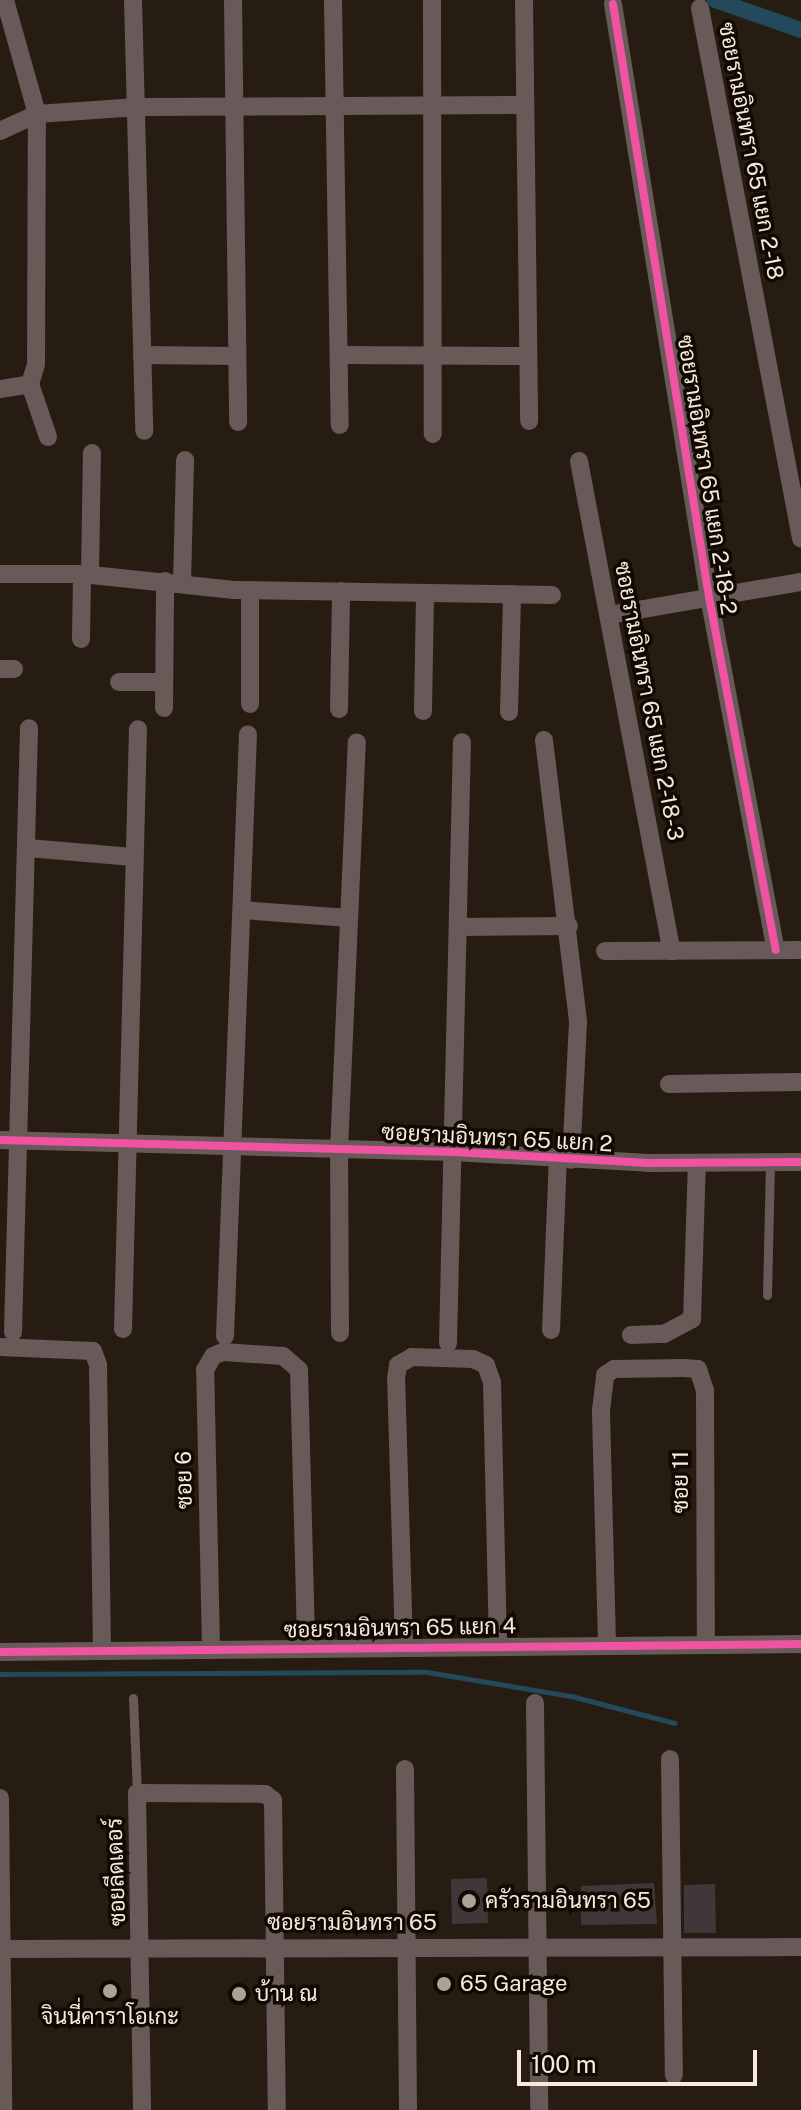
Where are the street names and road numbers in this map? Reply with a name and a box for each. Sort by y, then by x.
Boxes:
street label: ซอยรามอินทรา 65 แยก 2-18 [713,20,789,282]
street label: ซอยรามอินทรา 65 แยก 2-18-2 [672,333,742,617]
street label: ซอยรามอินทรา 65 แยก 2-18-3 [609,559,689,843]
street label: ซอยรามอินทรา 65 แยก 2 [381,1119,613,1157]
street label: ซอย 6 [170,1451,198,1509]
street label: ซอย 11 [668,1451,694,1513]
street label: ซอยรามอินทรา 65 แยก 4 [284,1613,516,1643]
street label: ซอยลีดเดอร์ [101,1817,131,1927]
street label: ซอยรามอินทรา 65 [267,1910,437,1936]

